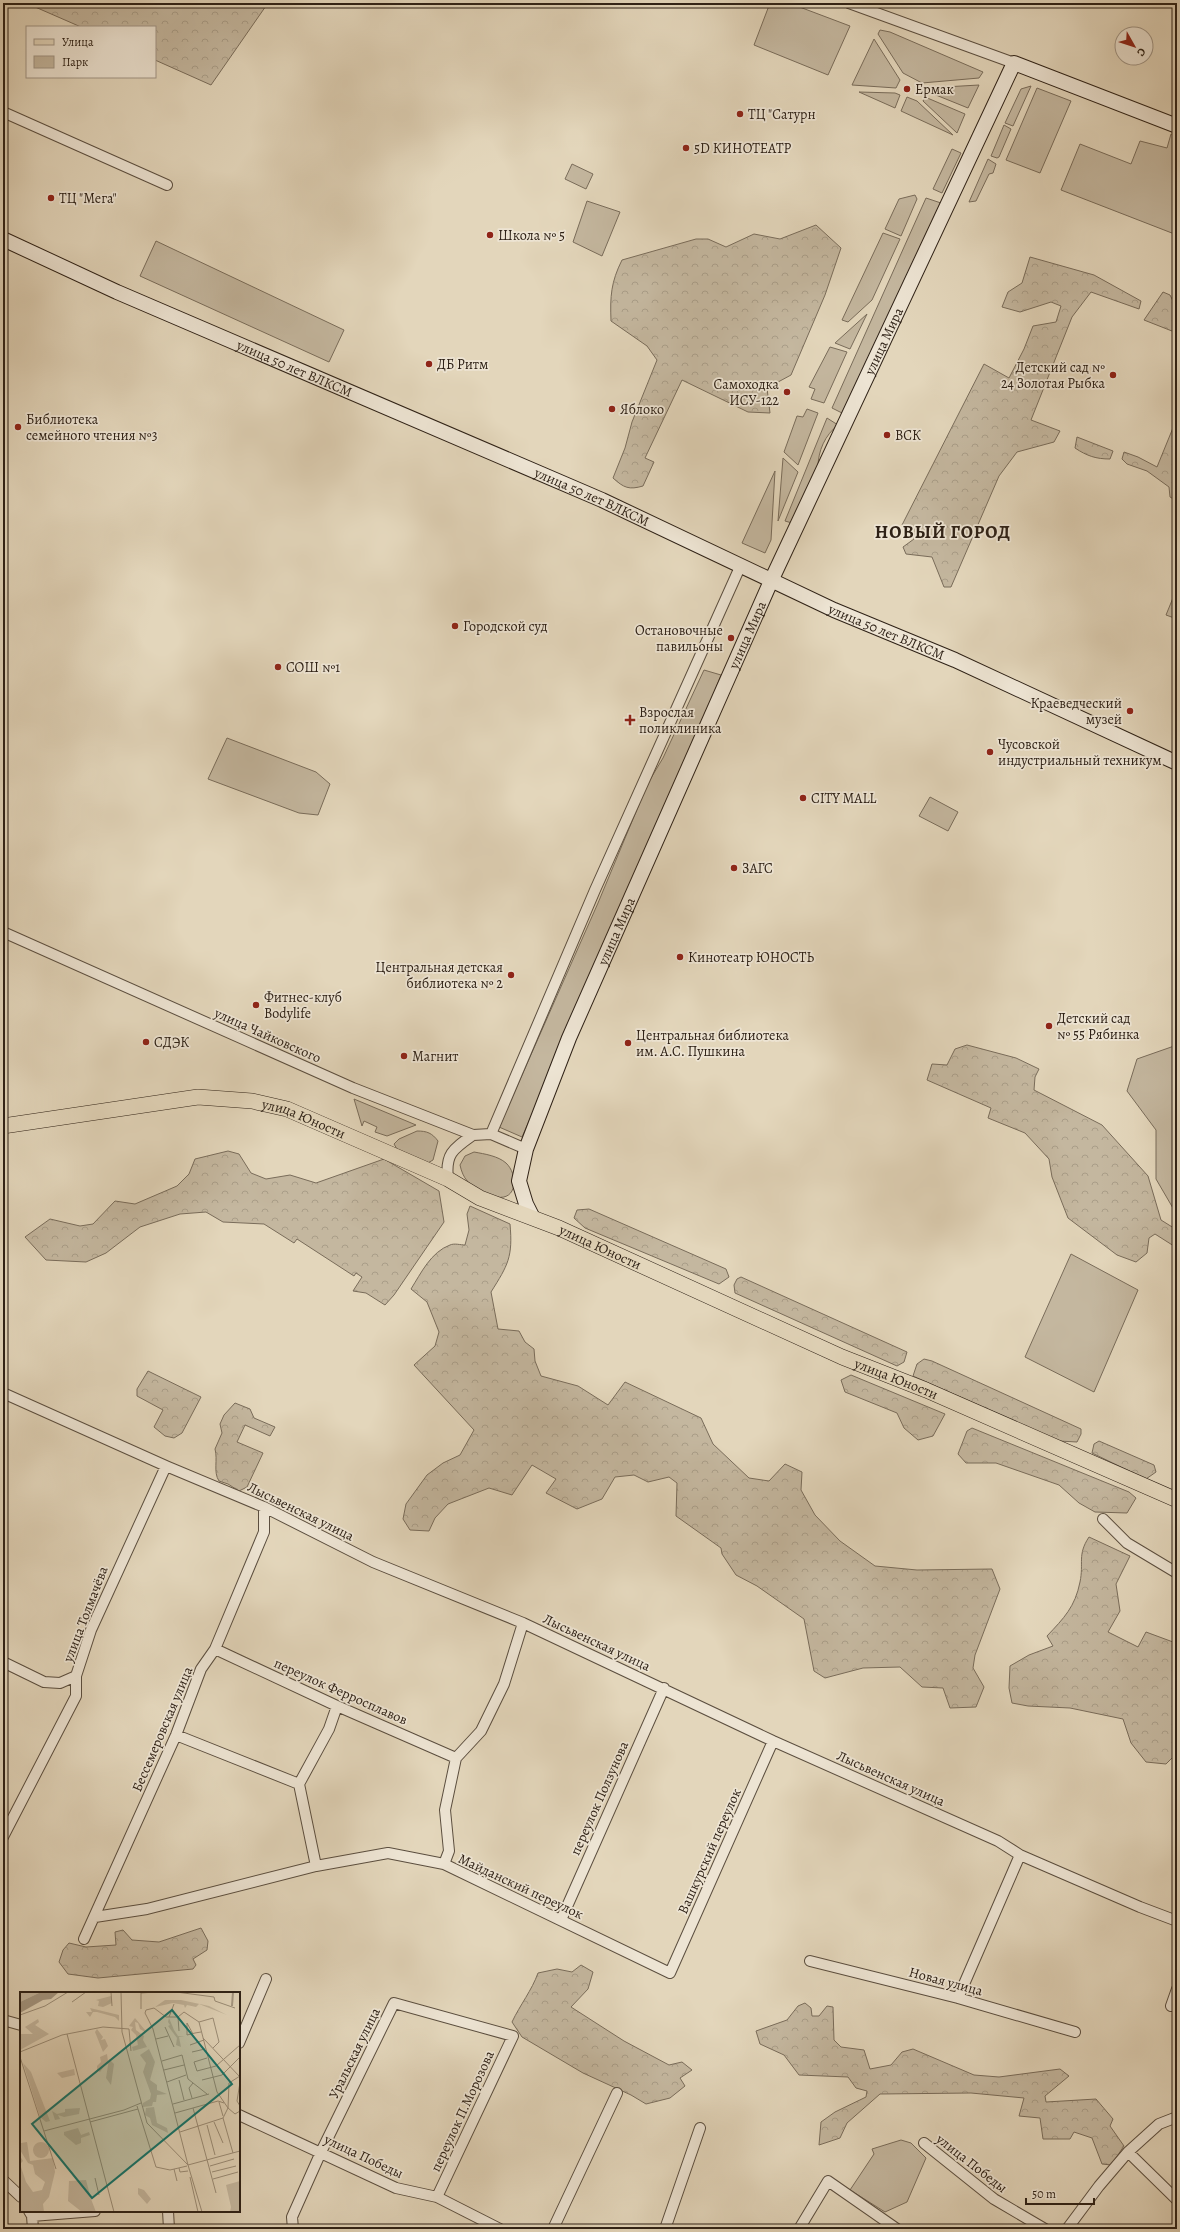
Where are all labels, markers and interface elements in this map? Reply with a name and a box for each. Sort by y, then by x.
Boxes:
legend [26,26,156,78]
north arrow [1114,26,1154,66]
text: Улица [62,34,94,50]
text: С [1133,45,1149,60]
text: Парк [62,54,88,70]
place label: Ермак [915,80,954,99]
marker: Ермак [902,84,912,94]
place label: ТЦ "Сатурн [748,105,816,124]
marker: ТЦ "Сатурн [735,109,745,119]
place label: 5D КИНОТЕАТР [694,139,792,158]
marker: 5D КИНОТЕАТР [681,143,691,153]
place label: ТЦ "Мега" [59,189,117,208]
marker: ТЦ "Мега" [46,193,56,203]
place label: Школа № 5 [498,226,565,245]
marker: Школа № 5 [485,230,495,240]
street label: улица Мира [860,304,908,379]
street label: улица 50 лет ВЛКСМ [233,335,355,402]
place label: ДБ Ритм [437,355,488,374]
place label: Детский сад № 24 Золотая Рыбка [1001,358,1106,393]
marker: ДБ Ритм [424,359,434,369]
marker: Детский сад № 24 Золотая Рыбка [1108,370,1118,380]
place label: Самоходка ИСУ-122 [714,375,780,410]
marker: Самоходка ИСУ-122 [782,387,792,397]
place label: Яблоко [620,400,664,419]
marker: Яблоко [607,404,617,414]
place label: Библиотека семейного чтения №3 [26,410,158,445]
marker: Библиотека семейного чтения №3 [13,422,23,432]
place label: ВСК [895,426,921,445]
marker: ВСК [882,430,892,440]
street label: улица 50 лет ВЛКСМ [531,463,653,531]
district label: НОВЫЙ ГОРОД [875,520,1011,544]
street label: улица Мира [724,598,771,673]
street label: улица 50 лет ВЛКСМ [824,599,947,665]
place label: Городской суд [463,617,548,636]
marker: Городской суд [450,621,460,631]
place label: Остановочные павильоны [635,621,723,656]
marker: Остановочные павильоны [726,633,736,643]
place label: СОШ №1 [286,658,340,677]
marker: СОШ №1 [273,662,283,672]
place label: Краеведческий музей [1030,694,1122,729]
place label: Взрослая поликлиника [639,703,722,738]
marker: Краеведческий музей [1125,706,1135,716]
marker: Взрослая поликлиника [624,714,636,726]
place label: Чусовской индустриальный техникум [998,735,1162,770]
marker: Чусовской индустриальный техникум [985,747,995,757]
place label: CITY MALL [811,789,877,808]
marker: CITY MALL [798,793,808,803]
place label: ЗАГС [742,859,773,878]
marker: ЗАГС [729,863,739,873]
street label: улица Мира [593,894,640,969]
place label: Кинотеатр ЮНОСТЬ [688,948,814,967]
marker: Кинотеатр ЮНОСТЬ [675,952,685,962]
place label: Центральная детская библиотека № 2 [376,958,503,993]
marker: Центральная детская библиотека № 2 [506,970,516,980]
place label: Фитнес-клуб Bodylife [264,988,342,1023]
marker: Фитнес-клуб Bodylife [251,1000,261,1010]
street label: улица Чайковского [210,1003,324,1068]
place label: Детский сад № 55 Рябинка [1057,1009,1140,1044]
marker: Детский сад № 55 Рябинка [1044,1021,1054,1031]
place label: Центральная библиотека им. А.С. Пушкина [636,1026,789,1061]
place label: СДЭК [154,1033,189,1052]
marker: СДЭК [141,1037,151,1047]
marker: Центральная библиотека им. А.С. Пушкина [623,1038,633,1048]
place label: Магнит [412,1047,459,1066]
marker: Магнит [399,1051,409,1061]
street label: улица Юности [259,1094,348,1143]
street label: улица Юности [555,1220,644,1274]
street label: улица Юности [851,1354,941,1404]
street label: Лысьвенская улица [244,1477,358,1546]
street label: улица Толмачёва [58,1563,113,1666]
street label: Лысьвенская улица [540,1609,654,1676]
street label: переулок Ферросплавов [271,1653,411,1730]
street label: Бессемеровская улица [127,1663,198,1795]
street label: переулок Ползунова [566,1738,633,1858]
street label: Лысьвенская улица [834,1746,948,1811]
street label: Вашкурский переулок [673,1785,746,1917]
street label: Майданский переулок [455,1849,586,1924]
street label: Новая улица [907,1963,985,2001]
inset map [20,1992,240,2212]
street label: Уральская улица [324,2004,385,2102]
street label: переулок П.Морозова [426,2047,499,2175]
street label: улица Победы [320,2129,406,2183]
street label: улица Победы [931,2129,1011,2197]
scale bar [1026,2180,1094,2206]
text: 50 m [1032,2186,1056,2202]

